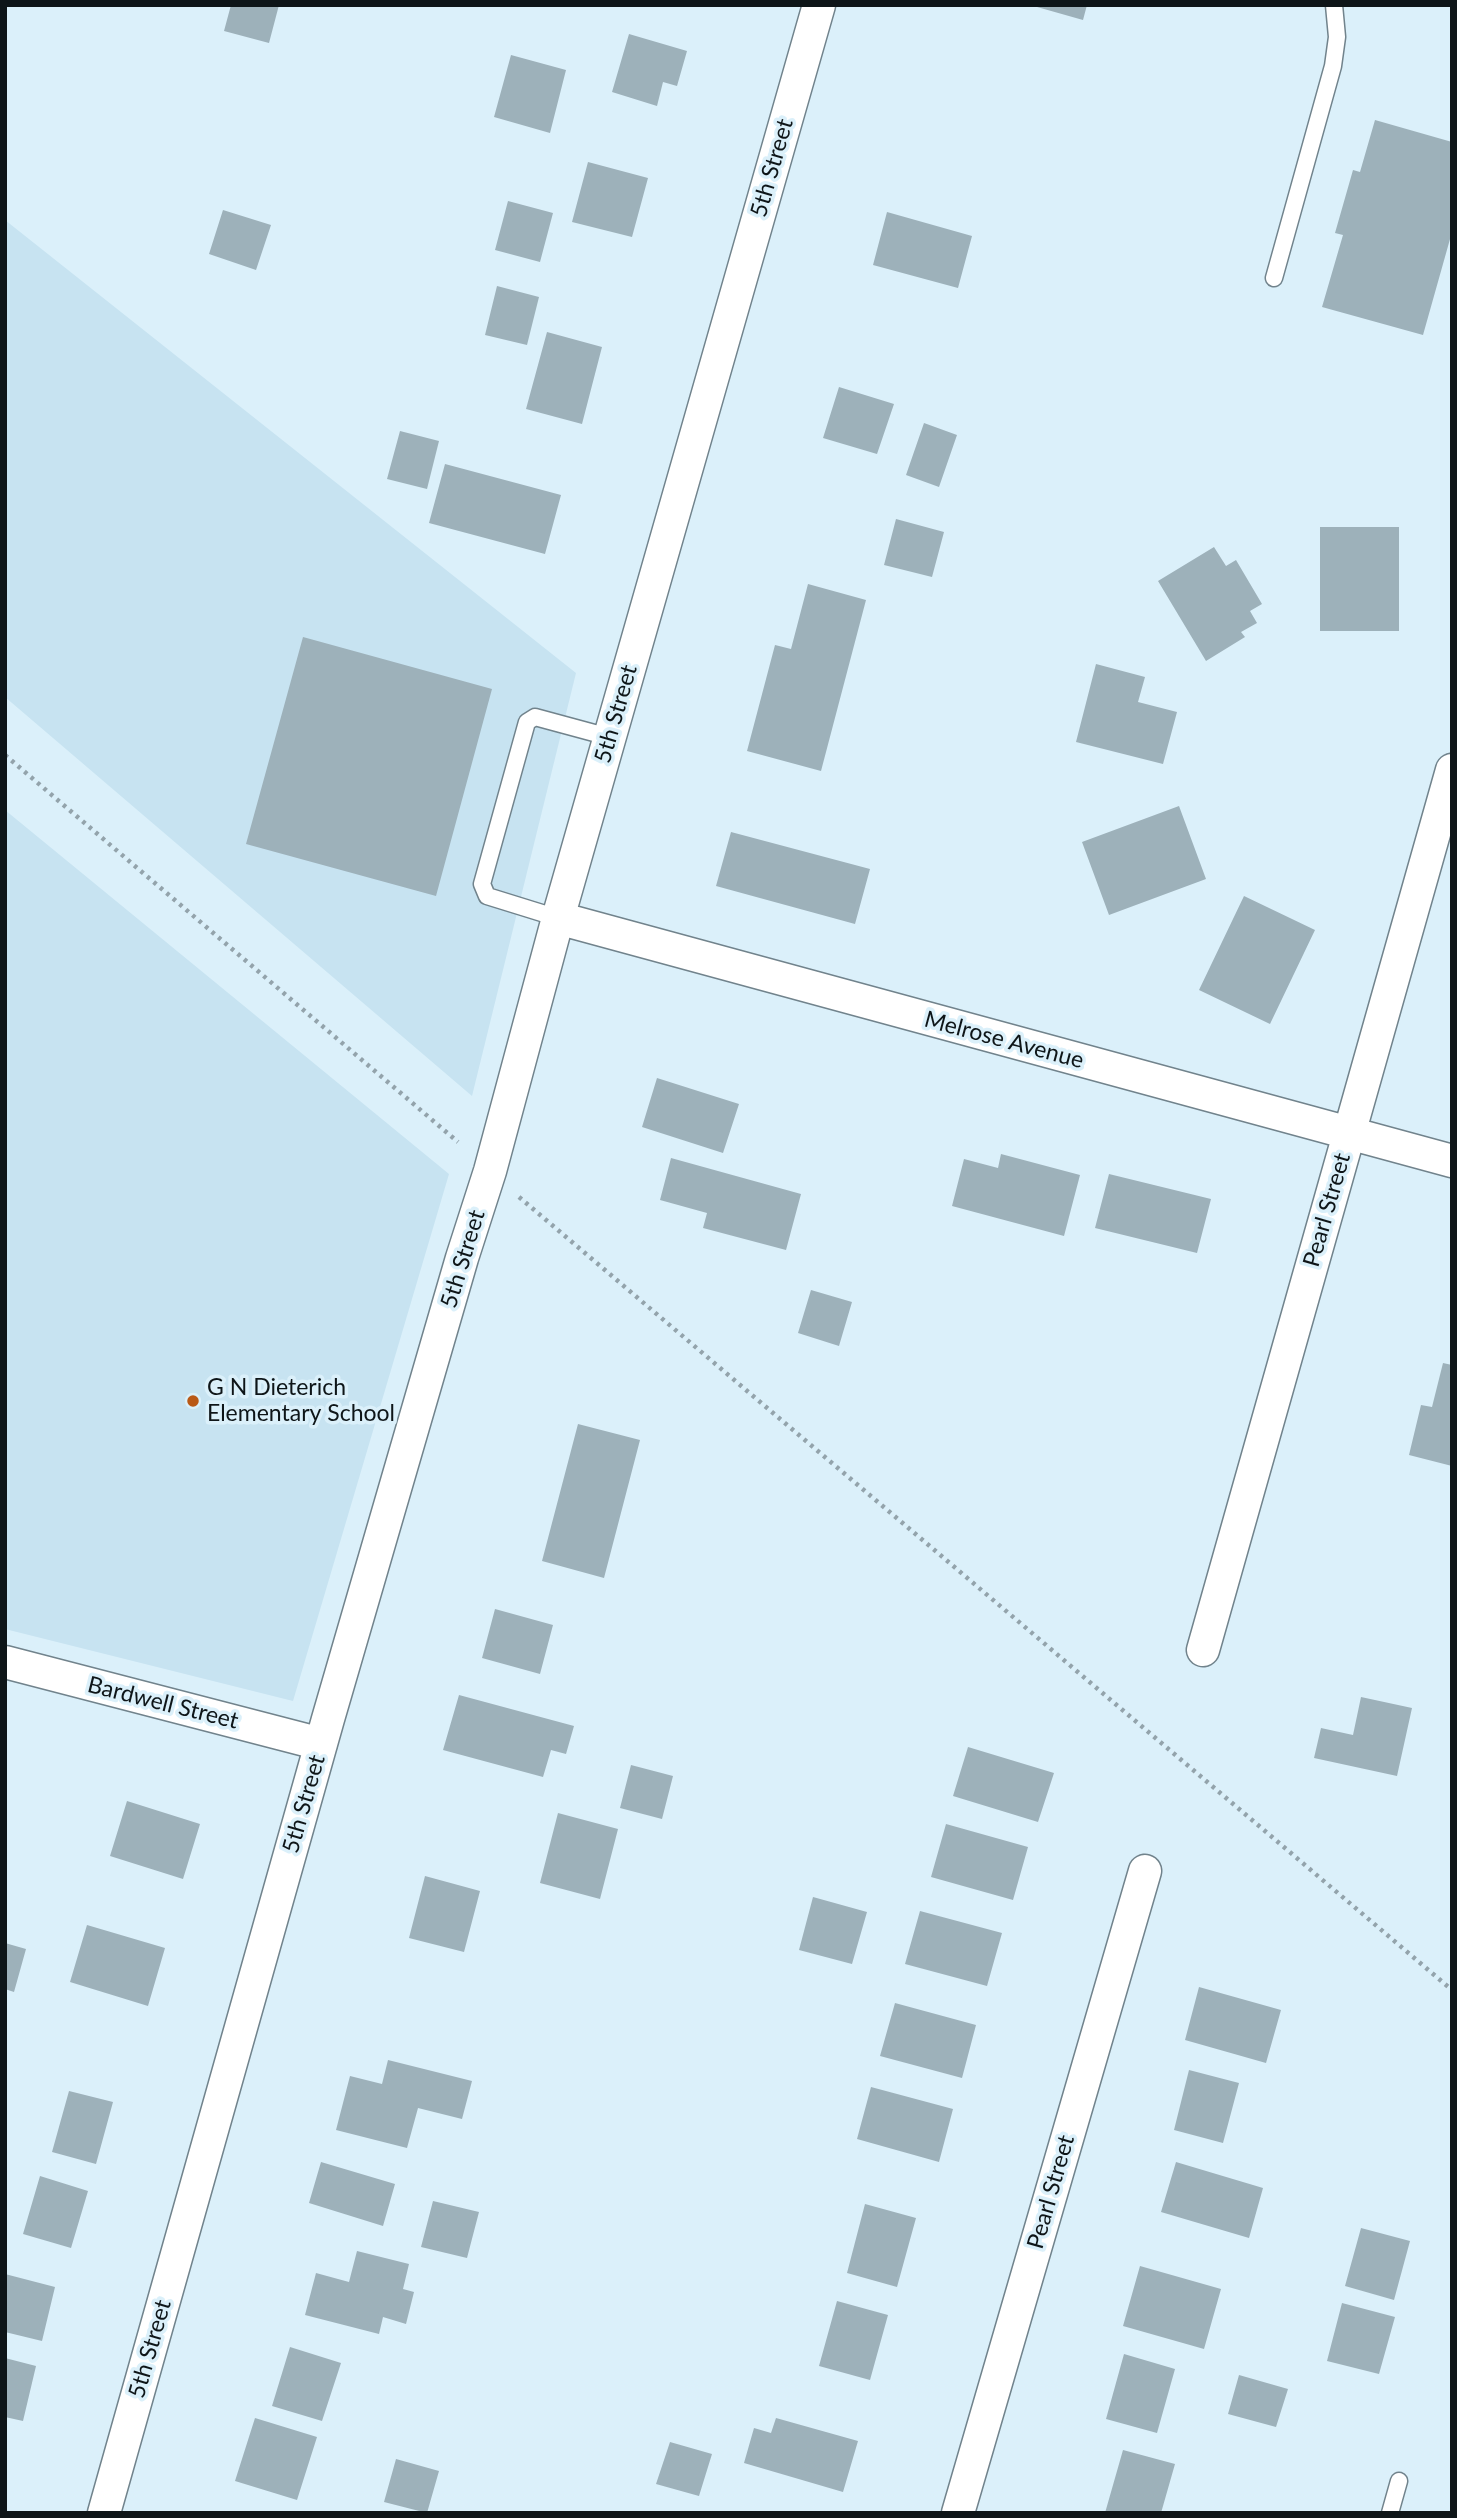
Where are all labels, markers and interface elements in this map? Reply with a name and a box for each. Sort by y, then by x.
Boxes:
street label: 5th Street [745,116,799,220]
street label: 5th Street [589,662,643,766]
street label: Melrose Avenue [921,1005,1087,1075]
street label: Pearl Street [1298,1150,1356,1270]
street label: 5th Street [435,1207,491,1311]
place label: G N Dieterich Elementary School [207,1374,395,1428]
marker: G N Dieterich Elementary School [185,1393,201,1409]
street label: Bardwell Street [85,1671,241,1735]
street label: 5th Street [277,1752,331,1856]
street label: Pearl Street [1022,2132,1080,2252]
street label: 5th Street [123,2297,177,2401]

